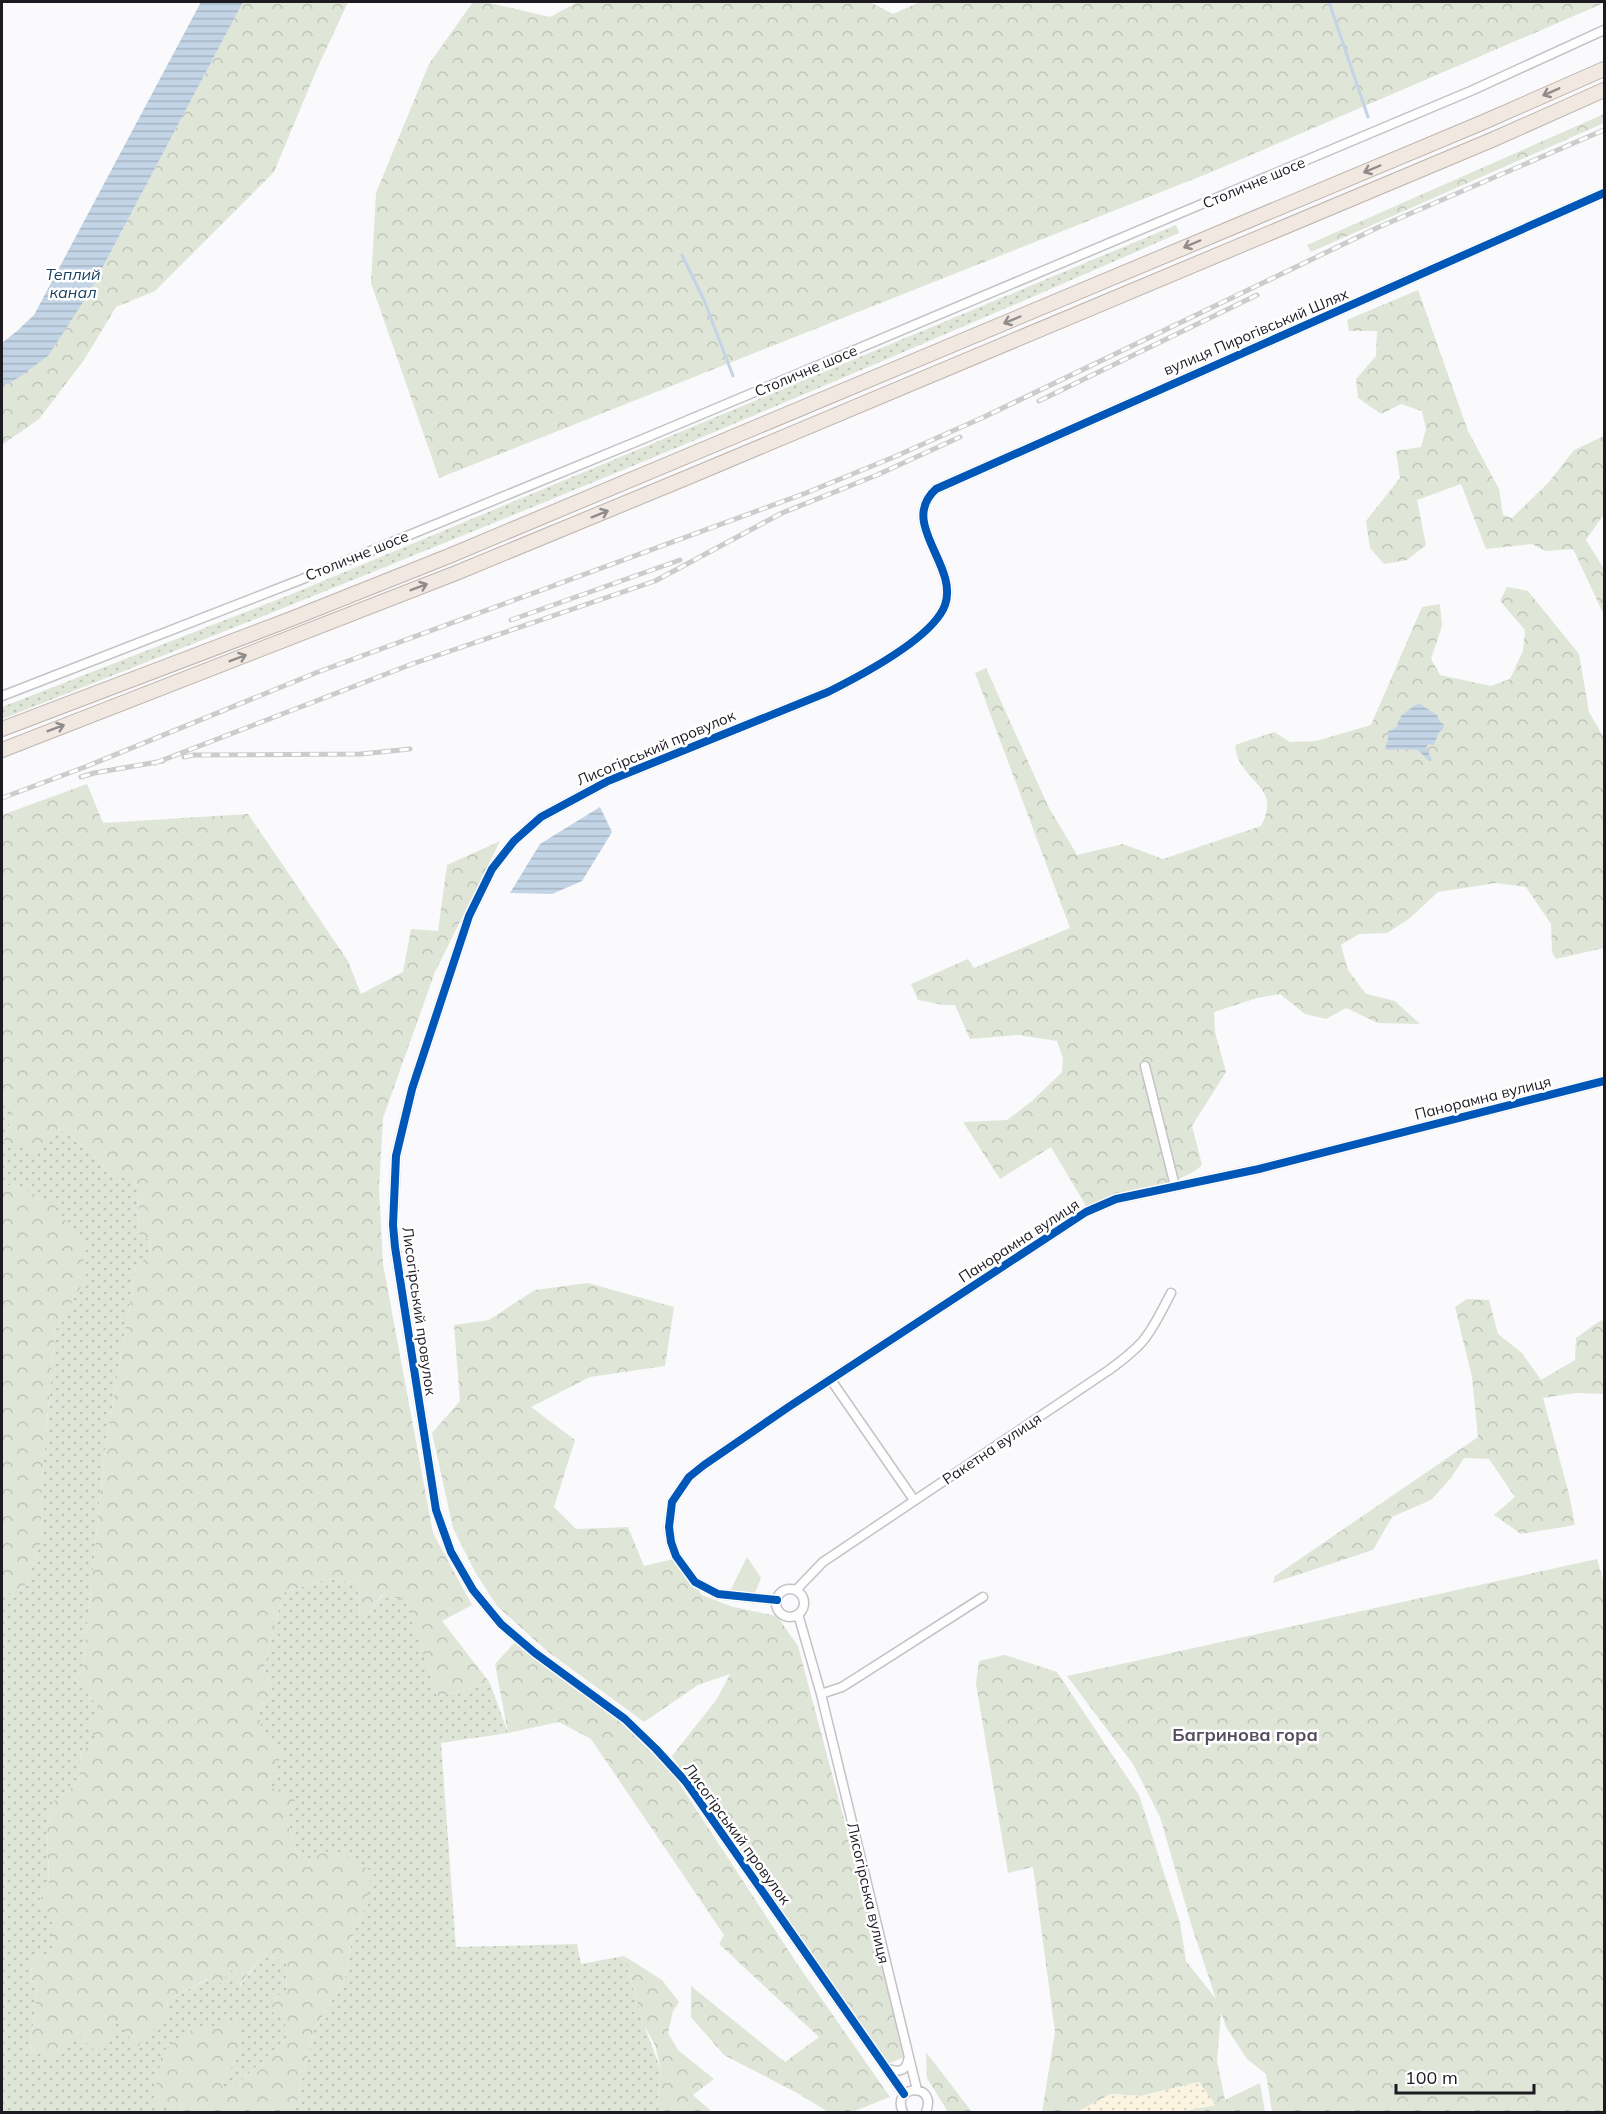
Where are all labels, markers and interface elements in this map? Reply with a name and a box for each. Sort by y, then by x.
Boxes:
one-way arrow [1542,88,1560,99]
street label: Столичне шосе [1200,152,1308,213]
one-way arrow [1363,164,1381,175]
one-way arrow [1183,239,1201,250]
water label: Теплий канал [45,264,101,302]
street label: вулиця Пирогівський Шлях [1160,284,1351,379]
one-way arrow [1003,315,1022,326]
street label: Столичне шосе [752,340,860,401]
one-way arrow [590,508,609,519]
street label: Столичне шосе [302,526,411,585]
one-way arrow [410,581,428,592]
one-way arrow [228,652,247,663]
street label: Лисогірський провулок [574,705,739,790]
one-way arrow [46,722,65,733]
street label: Панорамна вулиця [1413,1071,1553,1124]
street label: Панорамна вулиця [955,1195,1083,1287]
street label: Лисогірський провулок [398,1225,441,1397]
street label: Ракетна вулиця [939,1409,1045,1489]
district label: Багринова гора [1172,1723,1318,1746]
street label: Лисогірський провулок [680,1759,796,1909]
street label: Лисогірська вулиця [843,1820,894,1965]
scale bar [1396,2057,1534,2095]
text: 100 m [1405,2066,1458,2089]

